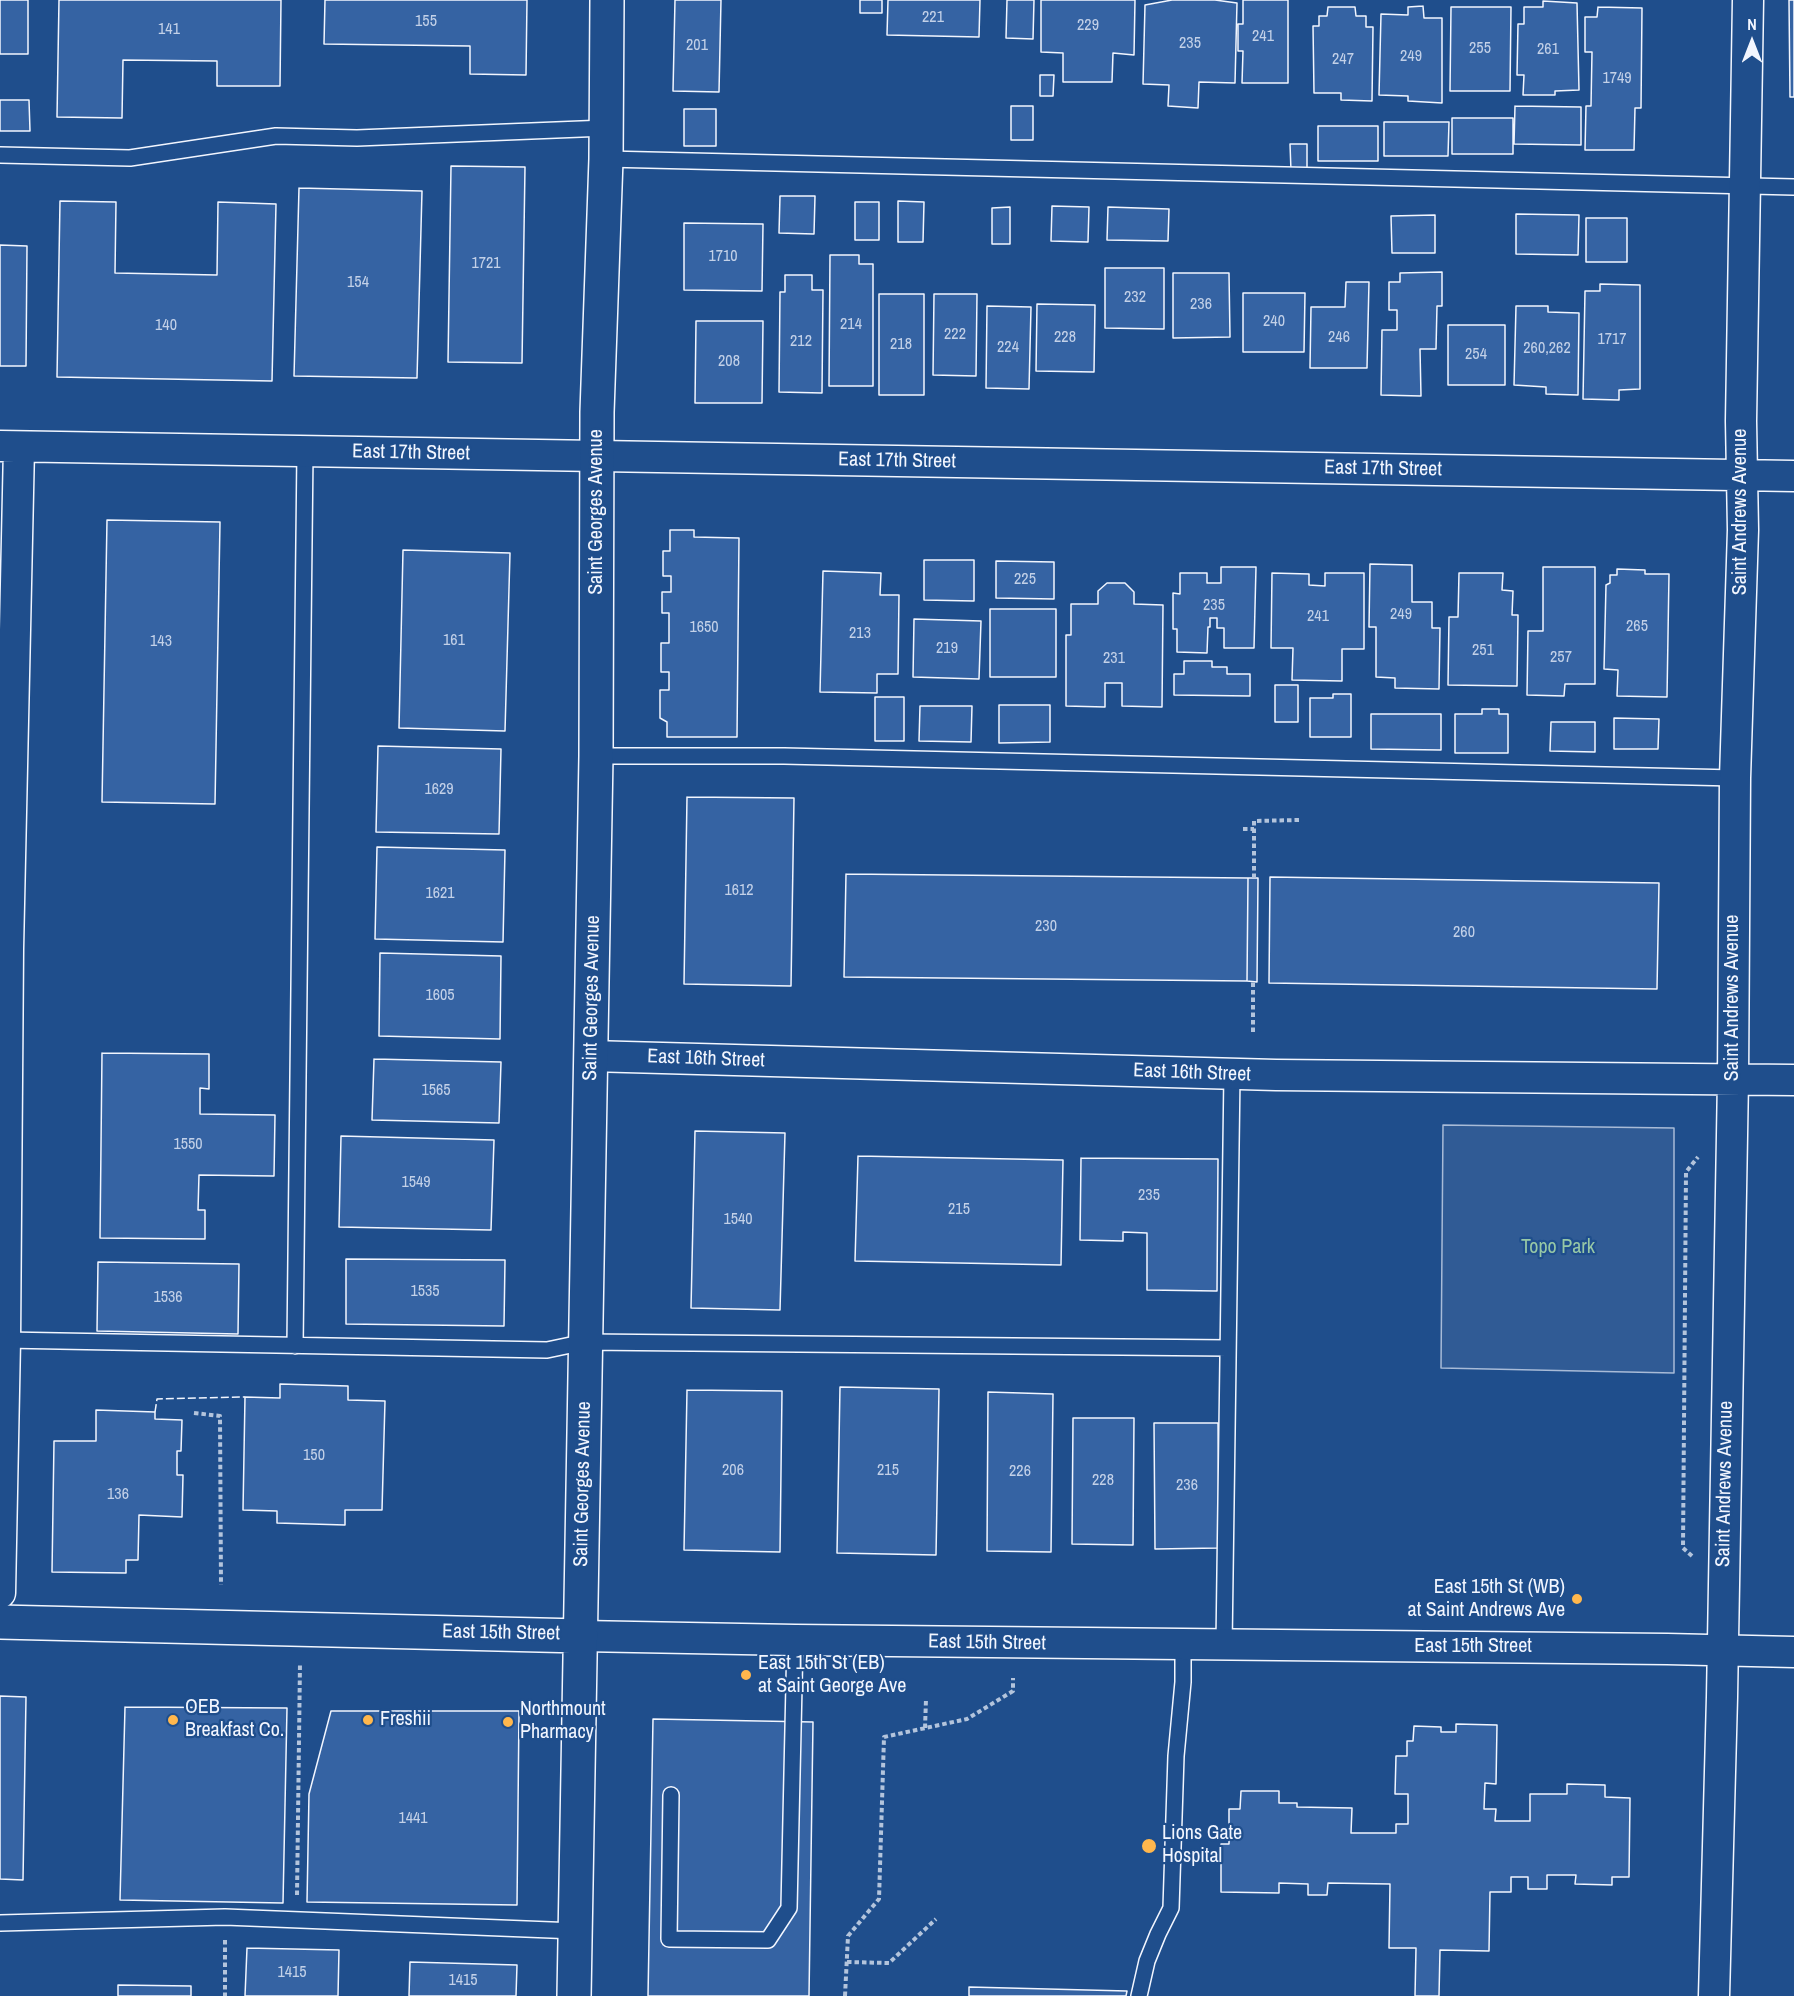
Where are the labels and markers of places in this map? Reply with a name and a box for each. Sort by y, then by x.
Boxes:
place label: East 15th St (WB) at Saint Andrews Ave [1408,1576,1565,1623]
marker: East 15th St (WB) at Saint Andrews Ave [1570,1592,1584,1606]
place label: East 15th St (EB) at Saint George Ave [758,1652,906,1699]
marker: East 15th St (EB) at Saint George Ave [739,1668,753,1682]
place label: OEB Breakfast Co. [185,1696,284,1743]
place label: Northmount Pharmacy [520,1698,606,1745]
place label: Freshii [380,1708,431,1732]
marker: OEB Breakfast Co. [166,1713,180,1727]
marker: Freshii [361,1713,375,1727]
marker: Northmount Pharmacy [501,1715,515,1729]
place label: Lions Gate Hospital [1162,1822,1242,1869]
marker: Lions Gate Hospital [1140,1837,1158,1855]

